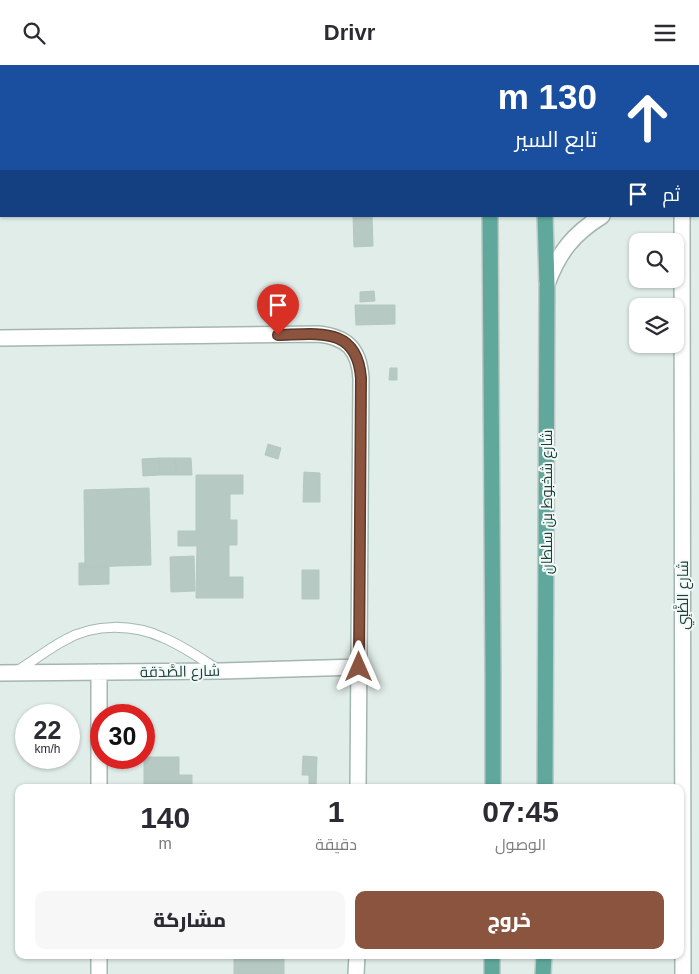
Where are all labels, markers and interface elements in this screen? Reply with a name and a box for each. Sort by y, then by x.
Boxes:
icon: search [20,19,48,47]
icon: menu [651,19,679,47]
text: Drivr [324,20,375,45]
text: 130 m [498,77,597,116]
icon: ahead [615,85,680,150]
text: تابع السير [515,127,597,152]
icon: arrive [624,180,652,208]
text: ثم [662,184,680,205]
map controls [629,233,684,353]
button: search [629,233,684,288]
pin [257,284,299,335]
icon: arrive [264,291,292,319]
button: layers [629,298,684,353]
street label: شارع شخبوط بن سلطان [538,430,558,574]
street label: شارع الظَّبِي [673,560,695,630]
position arrow [332,640,384,692]
street label: شارع الصَّدَقة [140,662,220,683]
speed limit sign: 30 [90,704,155,769]
text: 22 [34,716,61,744]
text: km/h [34,742,61,756]
text: 1 [328,795,345,828]
text: 07:45 [482,795,559,828]
text: 140 [140,801,190,834]
text: m [159,835,172,852]
text: دقيقة [315,836,357,853]
text: الوصول [495,836,546,853]
button: مشاركة [35,891,345,949]
button: خروج [355,891,664,949]

